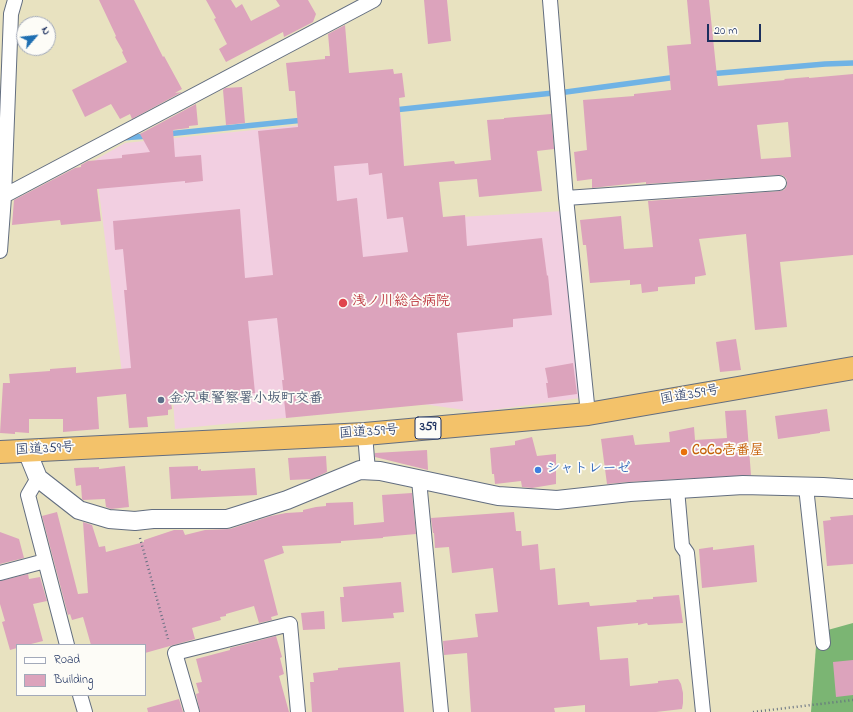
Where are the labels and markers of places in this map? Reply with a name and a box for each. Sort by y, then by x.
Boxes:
place label: 浅ノ川総合病院 [352,295,450,311]
marker: 浅ノ川総合病院 [337,297,349,309]
place label: 金沢東警察署小坂町交番 [169,392,323,408]
marker: 金沢東警察署小坂町交番 [156,395,166,405]
place label: CoCo壱番屋 [692,444,764,460]
marker: CoCo壱番屋 [679,447,689,457]
place label: シャトレーゼ [546,462,631,478]
marker: シャトレーゼ [533,465,543,475]

